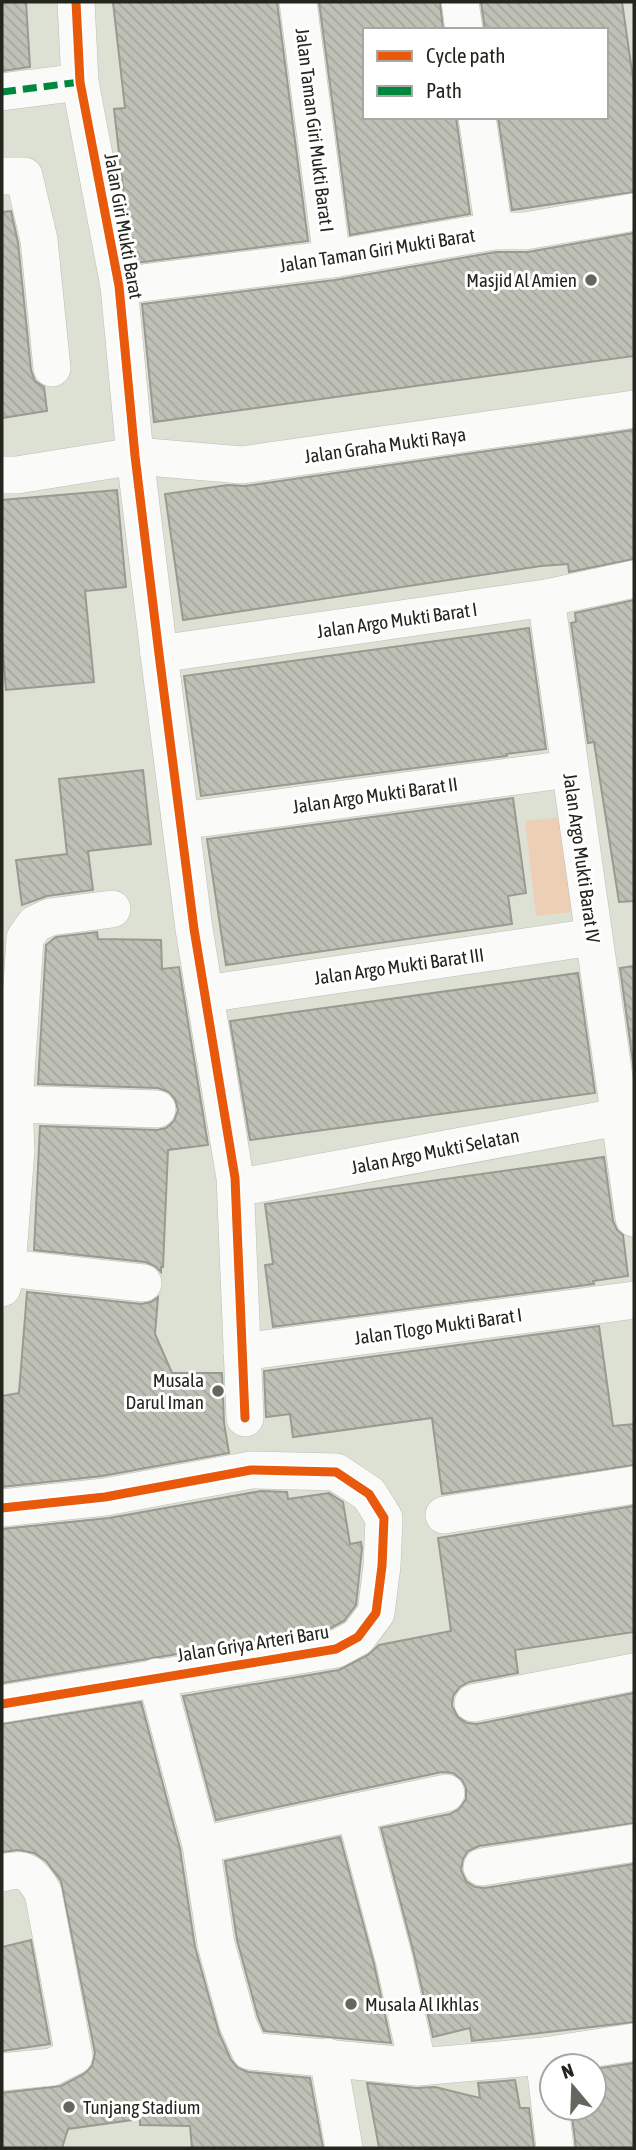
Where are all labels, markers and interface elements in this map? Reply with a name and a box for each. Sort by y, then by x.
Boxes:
street label: Jalan Taman Giri Mukti Barat I [292,27,338,233]
legend [363,28,608,119]
text: Cycle path [426,43,505,67]
text: Path [426,78,462,102]
street label: Jalan Giri Mukti Barat [100,151,148,301]
street label: Jalan Taman Giri Mukti Barat [278,224,476,276]
place label: Masjid Al Amien [466,269,577,291]
marker: Masjid Al Amien [583,272,599,288]
street label: Jalan Graha Mukti Raya [303,423,467,467]
street label: Jalan Argo Mukti Barat I [315,598,479,642]
street label: Jalan Argo Mukti Barat IV [559,772,605,945]
street label: Jalan Argo Mukti Barat II [291,773,459,817]
street label: Jalan Argo Mukti Barat III [313,943,485,989]
street label: Jalan Argo Mukti Selatan [349,1124,521,1178]
street label: Jalan Tlogo Mukti Barat I [353,1303,523,1349]
place label: Musala Darul Iman [126,1369,204,1413]
marker: Musala Darul Iman [210,1383,226,1399]
street label: Jalan Griya Arteri Baru [175,1620,331,1666]
place label: Musala Al Ikhlas [365,1993,479,2015]
marker: Musala Al Ikhlas [343,1996,359,2012]
north arrow [538,2052,608,2122]
text: N [559,2059,576,2083]
place label: Tunjang Stadium [83,2096,201,2118]
marker: Tunjang Stadium [61,2099,77,2115]

